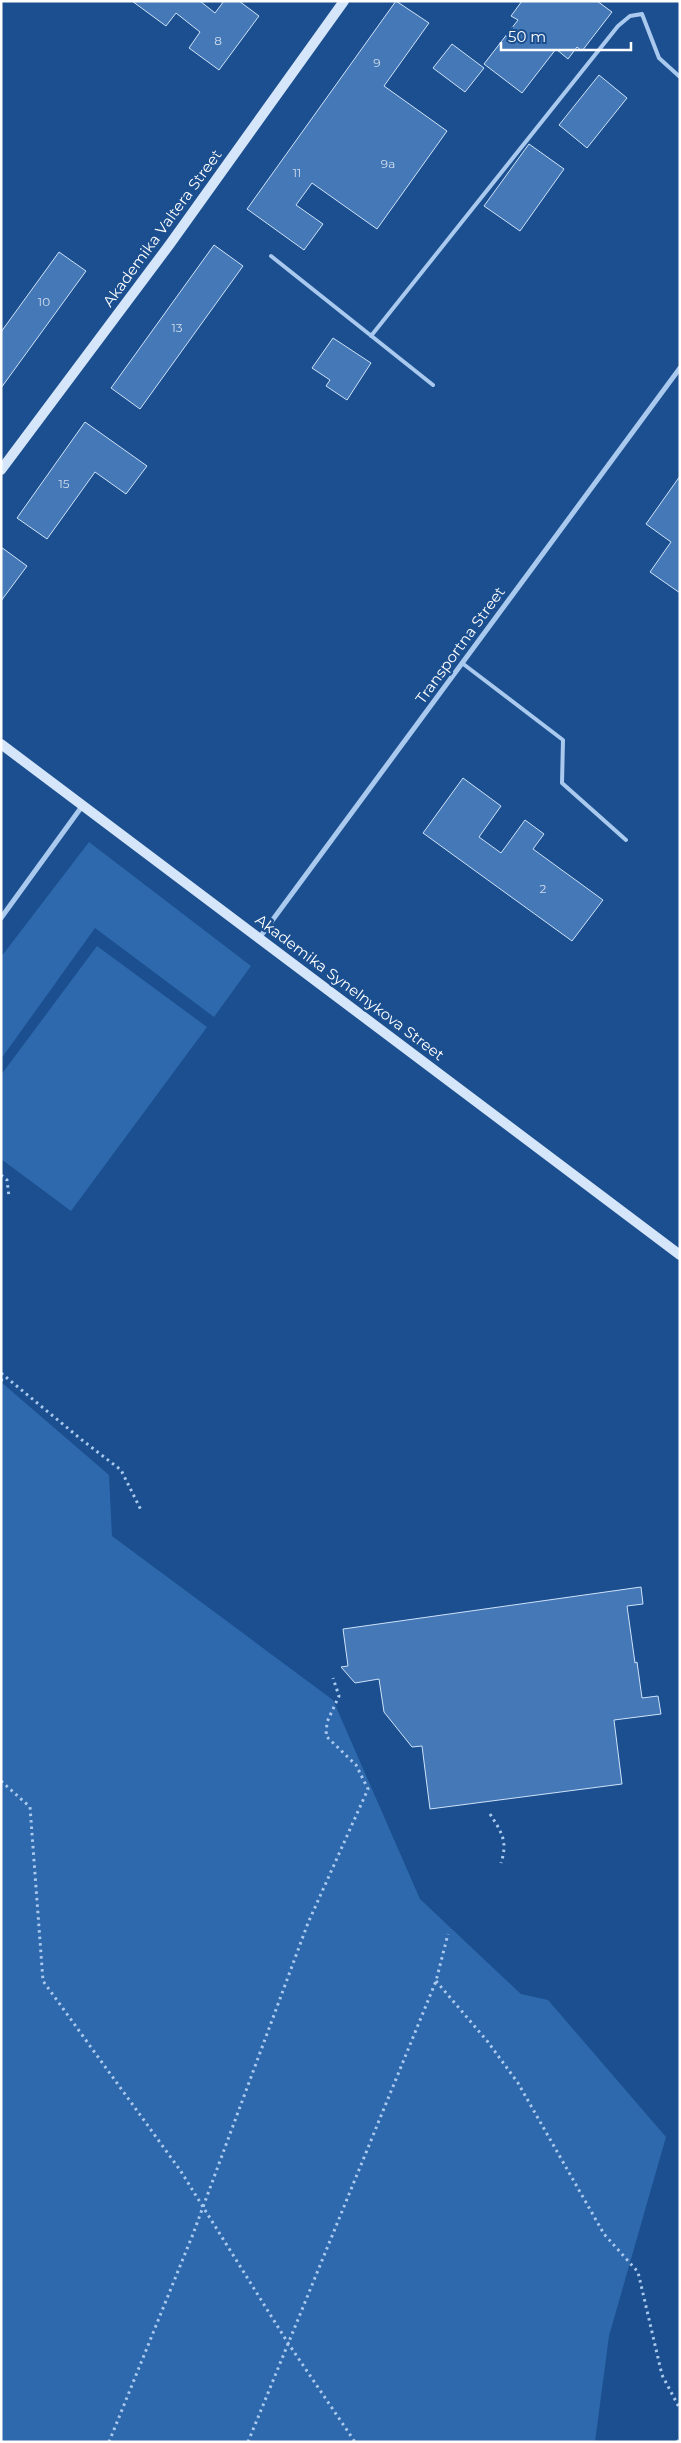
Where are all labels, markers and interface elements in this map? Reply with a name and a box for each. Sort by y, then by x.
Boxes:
scale bar [501,20,631,52]
text: 50 m [508,27,546,46]
house number: 8 [214,33,222,48]
house number: 9 [373,55,381,70]
street label: Akademika Valtera Street [98,146,226,310]
house number: 9а [381,156,395,171]
house number: 11 [293,165,301,180]
house number: 10 [38,294,50,309]
house number: 13 [171,320,183,335]
house number: 15 [58,476,70,491]
street label: Transportna Street [411,583,509,707]
house number: 2 [540,881,547,896]
street label: Akademika Synelnykova Street [252,910,448,1064]

